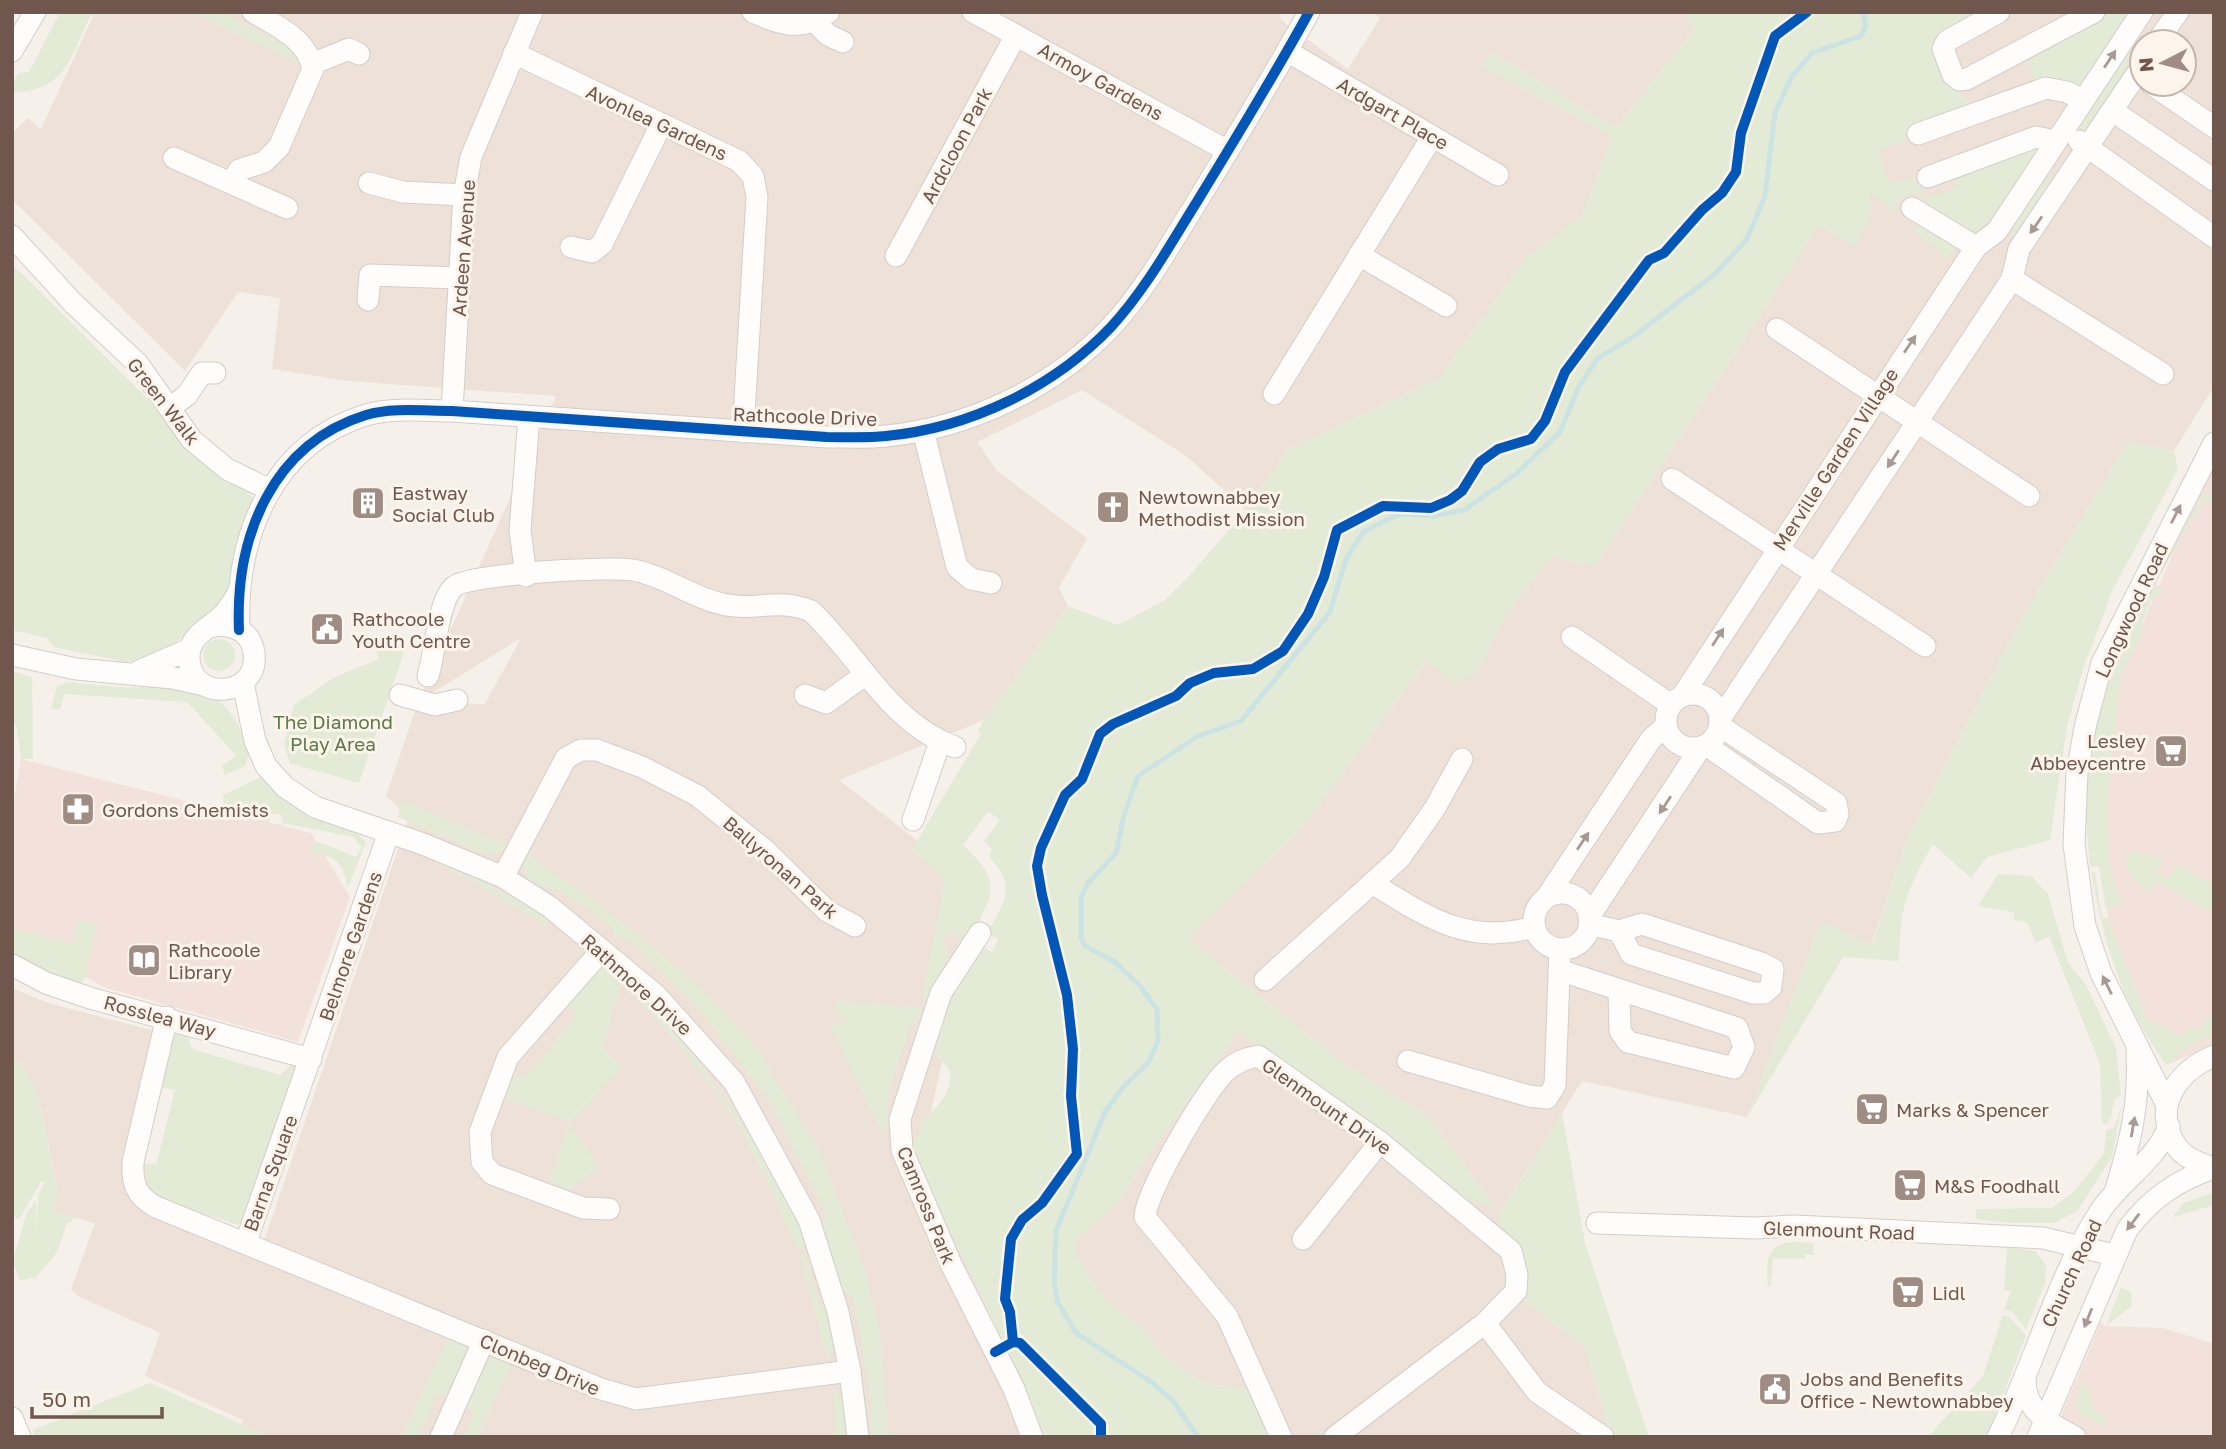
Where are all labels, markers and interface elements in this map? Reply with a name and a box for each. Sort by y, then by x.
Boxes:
north arrow [2128,28,2198,98]
street label: Armoy Gardens [1035,37,1167,125]
one-way arrow [2103,50,2117,68]
text: N [2133,56,2158,73]
street label: Ardgart Place [1333,72,1453,154]
street label: Avonlea Gardens [583,79,731,165]
street label: Ardcloon Park [916,83,996,207]
street label: Ardeen Avenue [447,179,479,317]
one-way arrow [2029,216,2043,234]
one-way arrow [1903,335,1916,354]
street label: Green Walk [123,353,205,449]
street label: Merville Garden Village [1767,364,1903,554]
street label: Rathcoole Drive [732,402,878,430]
one-way arrow [1887,449,1900,469]
place label: Eastway Social Club [392,481,495,526]
building icon: Eastway Social Club [349,484,387,522]
place label: Newtownabbey Methodist Mission [1138,485,1305,530]
church icon: Newtownabbey Methodist Mission [1094,488,1132,526]
one-way arrow [2170,504,2182,524]
street label: Longwood Road [2090,539,2172,681]
place label: Rathcoole Youth Centre [352,607,471,652]
public building icon: Rathcoole Youth Centre [308,610,346,648]
one-way arrow [1712,628,1725,647]
park label: The Diamond Play Area [273,710,393,755]
place label: Lesley Abbeycentre [2030,729,2146,774]
supermarket icon: Lesley Abbeycentre [2152,732,2190,770]
pharmacy icon: Gordons Chemists [59,790,97,828]
one-way arrow [1658,796,1672,814]
place label: Gordons Chemists [102,798,269,821]
street label: Ballyronan Park [719,811,843,923]
one-way arrow [1576,832,1590,850]
street label: Belmore Gardens [314,868,386,1024]
street label: Rathmore Drive [577,928,697,1040]
place label: Rathcoole Library [168,938,261,983]
library icon: Rathcoole Library [125,941,163,979]
one-way arrow [2101,975,2112,995]
street label: Rosslea Way [101,990,219,1042]
street label: Glenmount Drive [1258,1053,1396,1159]
supermarket icon: Marks & Spencer [1853,1090,1891,1128]
place label: Marks & Spencer [1896,1098,2049,1121]
street label: Barna Square [238,1112,302,1234]
one-way arrow [2128,1116,2139,1138]
street label: Camross Park [893,1143,961,1268]
supermarket icon: M&S Foodhall [1891,1166,1929,1204]
place label: M&S Foodhall [1934,1174,2060,1197]
one-way arrow [2126,1212,2141,1230]
street label: Church Road [2036,1215,2106,1331]
street label: Glenmount Road [1763,1216,1915,1244]
supermarket icon: Lidl [1889,1273,1927,1311]
place label: Lidl [1932,1281,1966,1304]
one-way arrow [2082,1308,2093,1329]
street label: Clonbeg Drive [477,1328,603,1400]
place label: Jobs and Benefits Office - Newtownabbey [1800,1367,2014,1412]
public building icon: Jobs and Benefits Office - Newtownabbey [1756,1370,1794,1408]
scale bar [32,1376,161,1420]
text: 50 m [42,1386,91,1412]

